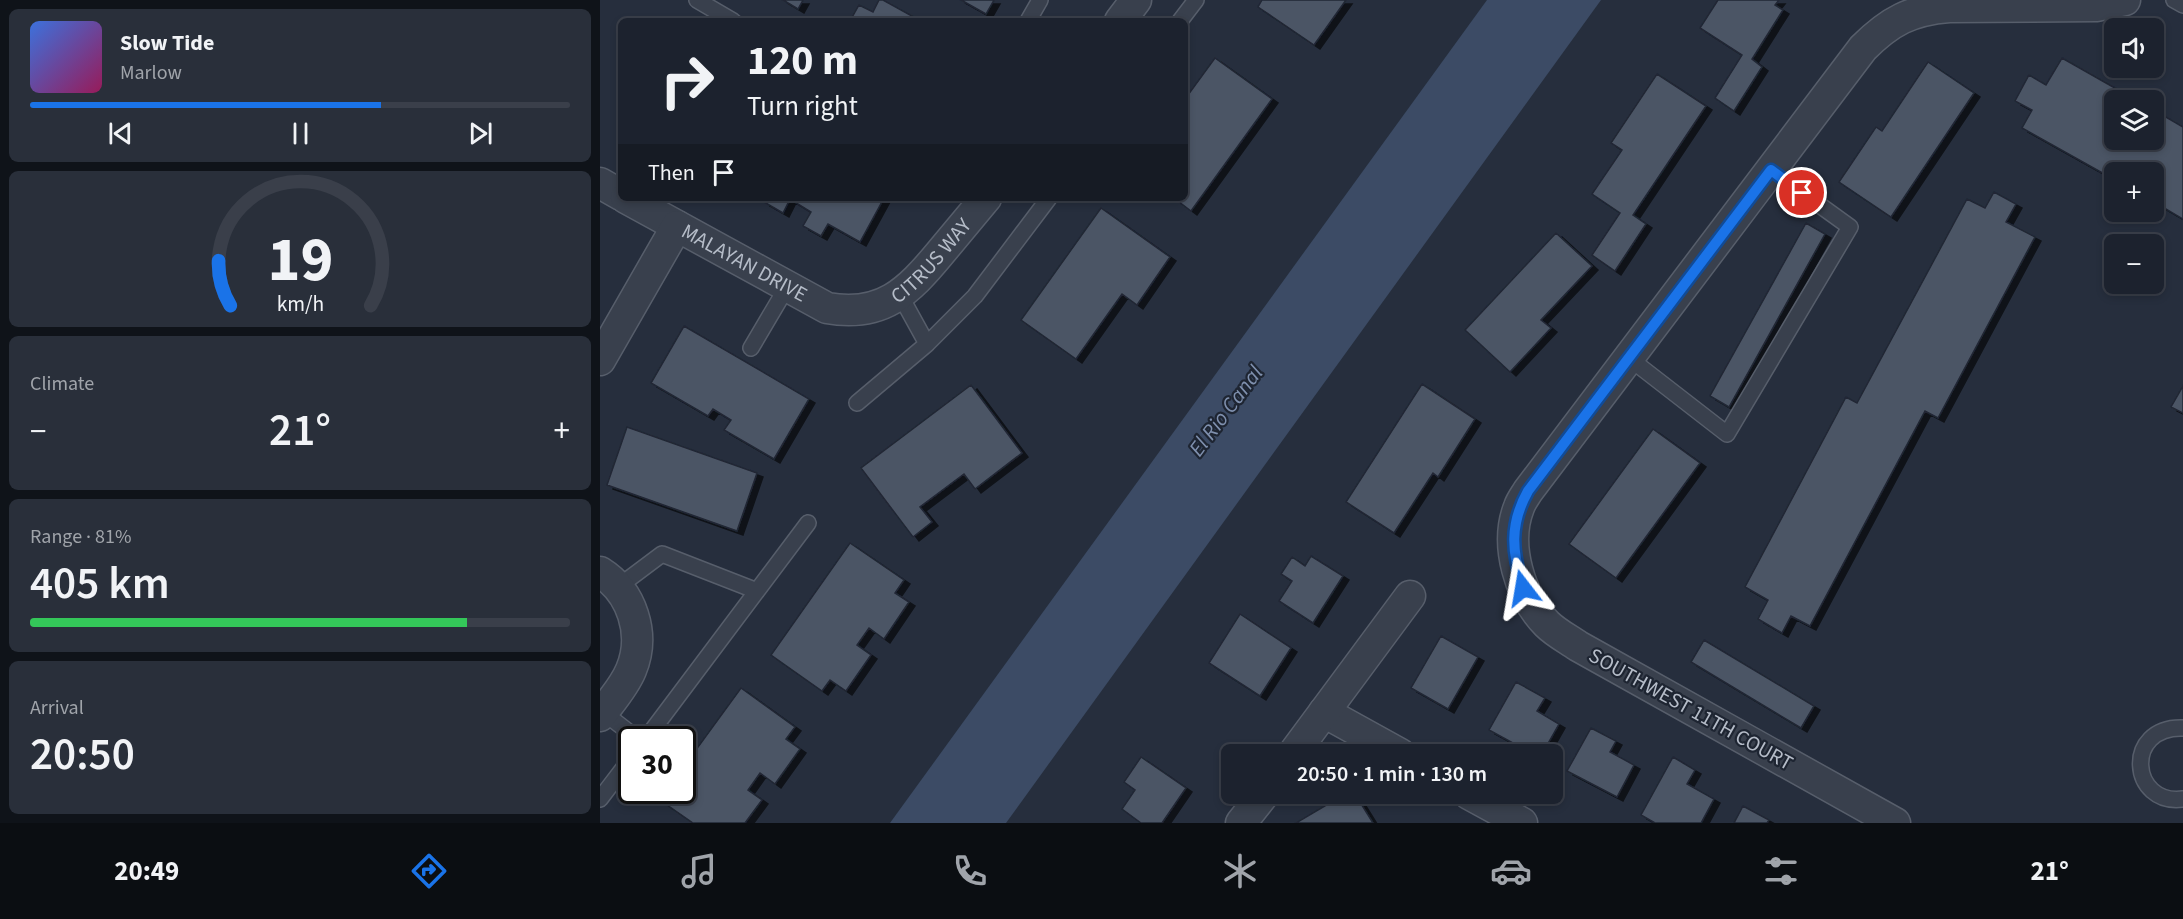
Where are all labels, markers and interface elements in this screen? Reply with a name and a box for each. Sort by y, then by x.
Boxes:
map controls [2104,18,2164,294]
button: sound [2104,18,2164,78]
text: Slow Tide [120,27,214,59]
text: 120 m [747,31,858,91]
icon: right [648,42,726,120]
text: Marlow [120,59,182,87]
text: Turn right [747,87,858,126]
button: layers [2104,90,2164,150]
icon: previous [104,117,137,150]
icon: pause [284,117,317,150]
icon: next [464,117,497,150]
icon: arrive [707,156,740,189]
text: Then [648,157,695,189]
button: + [2104,162,2164,222]
pin [1776,167,1827,218]
icon: arrive [1785,176,1818,209]
street label: CITRUS WAY [885,211,979,311]
text: 19 [267,216,333,305]
street label: MALAYAN DRIVE [676,216,813,309]
button: − [2104,234,2164,294]
text: km/h [276,290,324,321]
water label: El Rio Canal [1181,358,1271,463]
text: Climate [30,370,94,398]
text: 21° [269,399,331,463]
text: − [30,408,46,455]
text: + [554,408,570,455]
text: Range · 81% [30,523,131,551]
text: 405 km [30,552,170,616]
position arrow [1491,556,1555,620]
street label: SOUTHWEST 11TH COURT [1583,640,1799,778]
text: Arrival [30,694,84,722]
text: 20:50 [30,723,135,787]
speed limit sign: 30 [618,726,696,804]
text: 20:50 · 1 min · 130 m [1297,758,1487,790]
icon: directions [408,850,450,892]
icon: music [678,850,720,892]
icon: phone [949,850,991,892]
icon: climate [1219,850,1261,892]
icon: car [1490,850,1532,892]
icon: filters [1760,850,1802,892]
text: 20:49 [114,852,179,891]
text: 21° [2030,852,2069,891]

